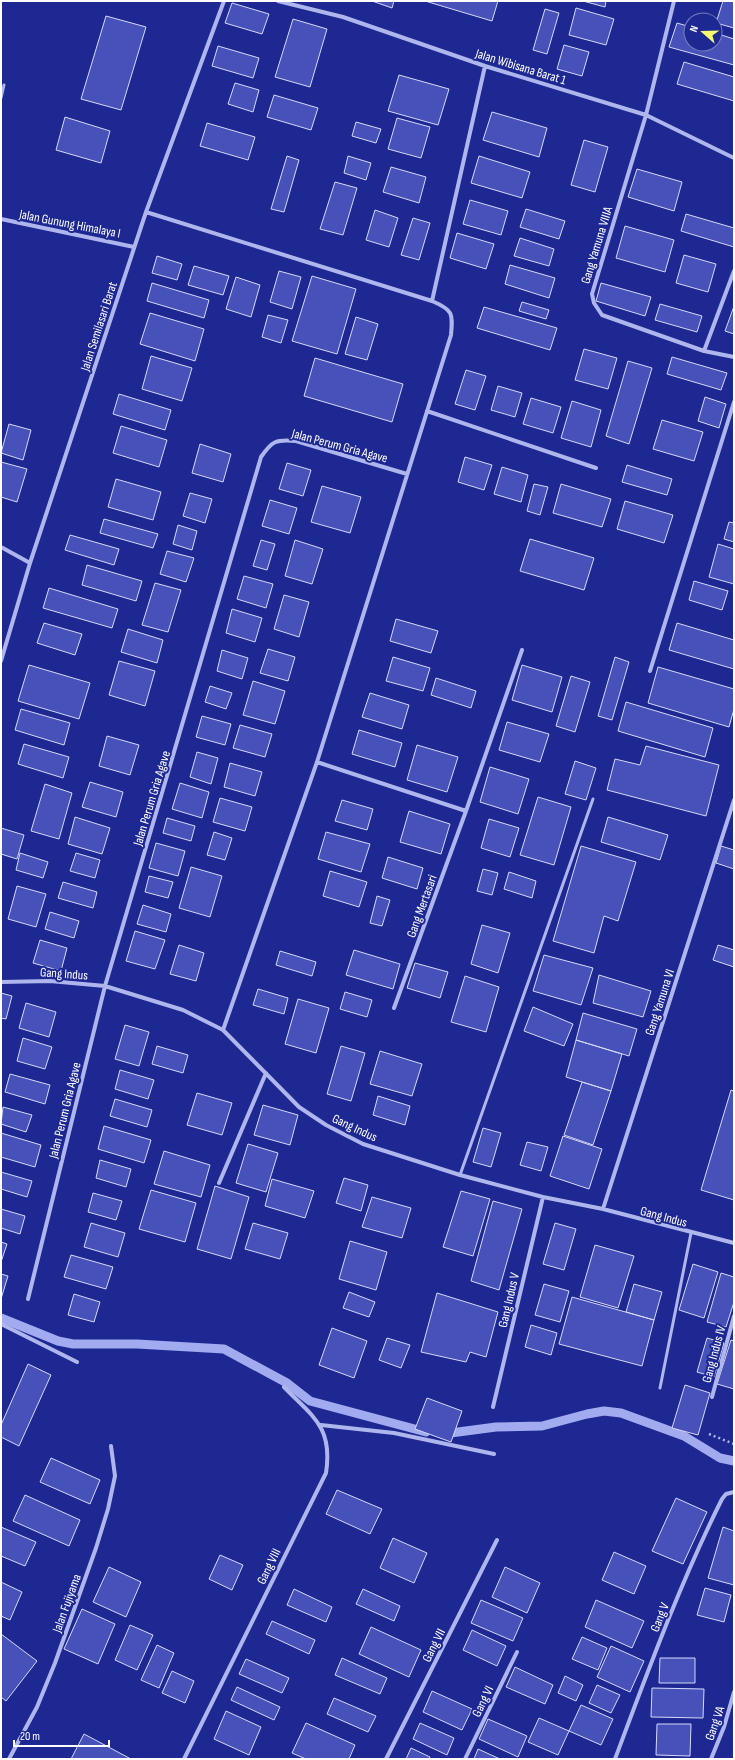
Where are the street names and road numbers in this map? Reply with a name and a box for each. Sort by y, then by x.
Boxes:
street label: Jalan Wibisana Barat 1 [473,45,568,88]
street label: Gang Yamuna VIIIA [578,204,616,286]
street label: Jalan Gunung Himalaya I [17,206,122,242]
street label: Jalan Semilasari Barat [77,280,121,374]
street label: Jalan Perum Gria Agave [289,425,389,466]
street label: Jalan Perum Gria Agave [130,749,174,849]
street label: Gang Mertasari [403,873,441,940]
street label: Gang Indus [39,964,89,984]
street label: Gang Yamuna VI [642,967,678,1038]
street label: Jalan Perum Gria Agave [45,1060,85,1161]
street label: Gang Indus [329,1111,380,1145]
street label: Gang Indus [639,1203,689,1231]
street label: Gang Indus V [495,1271,523,1329]
street label: Gang Indus IV [699,1324,729,1385]
street label: Gang VIII [253,1546,284,1587]
street label: Jalan Fujiyama [49,1572,85,1636]
street label: Gang V [647,1600,673,1634]
street label: Gang VII [419,1626,449,1665]
street label: Gang VI [469,1683,497,1720]
street label: Gang VA [702,1704,728,1743]

